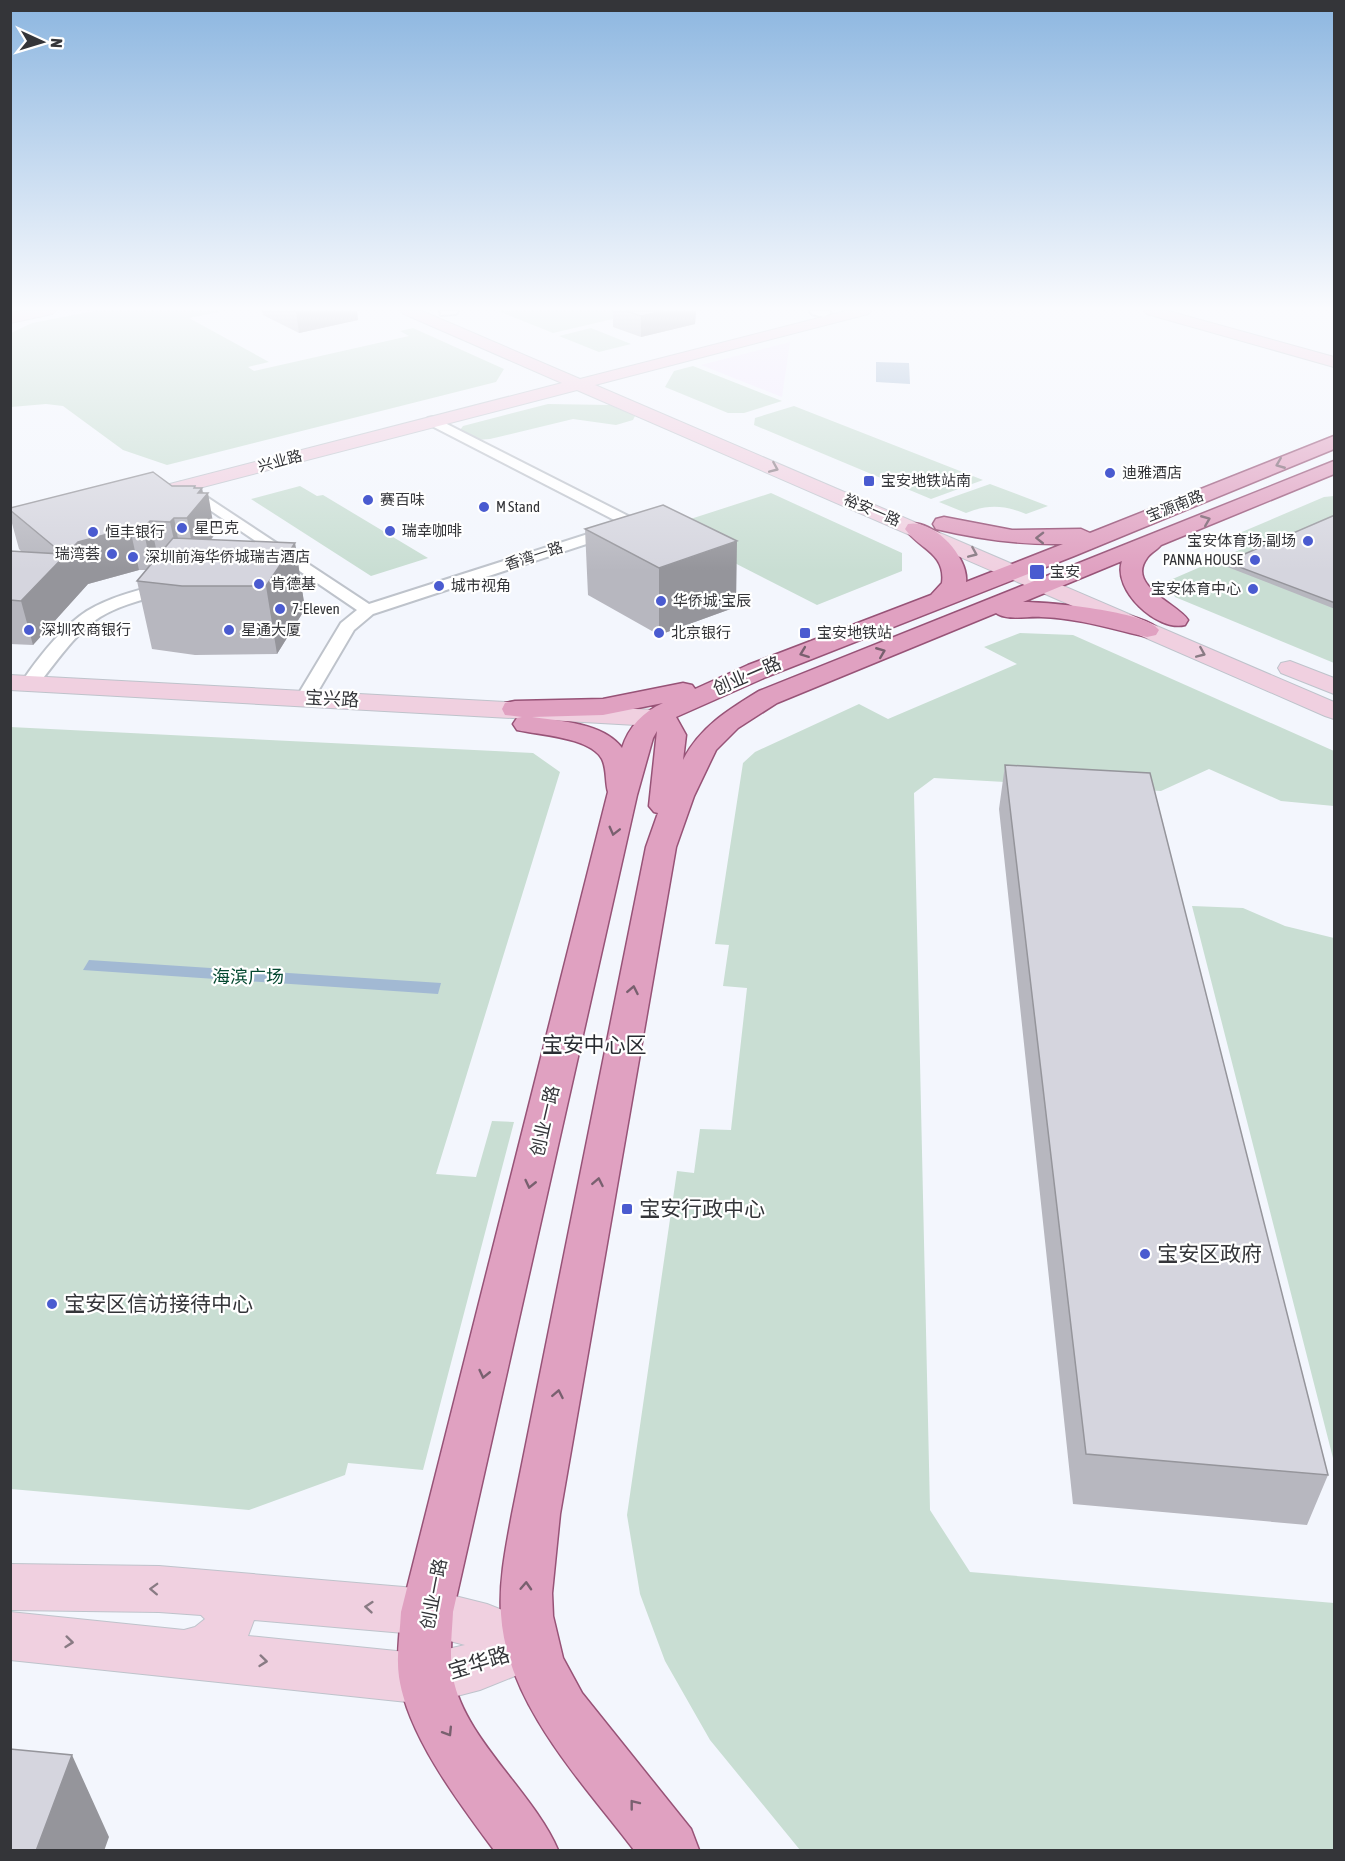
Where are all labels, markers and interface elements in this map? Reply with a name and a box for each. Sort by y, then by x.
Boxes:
north arrow [12,12,72,72]
text: N [48,38,66,48]
street label: 兴业路 [256,446,304,475]
one-way arrow [1275,457,1286,469]
one-way arrow [768,461,779,473]
place label: 迪雅酒店 [1122,464,1182,481]
marker: 迪雅酒店 [1103,466,1117,480]
place label: 宝安地铁站南 [881,472,971,489]
marker: 宝安地铁站南 [862,474,876,488]
street label: 宝源南路 [1144,486,1206,525]
street label: 裕安一路 [841,490,903,529]
place label: 赛百味 [380,491,425,508]
marker: 赛百味 [361,493,375,507]
place label: M Stand [496,498,540,515]
marker: M Stand [477,500,491,514]
one-way arrow [1200,515,1211,527]
place label: 星巴克 [194,519,239,536]
marker: 星巴克 [175,521,189,535]
place label: 瑞幸咖啡 [402,522,462,539]
place label: 恒丰银行 [105,523,165,540]
marker: 瑞幸咖啡 [383,524,397,538]
marker: 恒丰银行 [86,525,100,539]
one-way arrow [1035,531,1044,544]
place label: 宝安体育场-副场 [1187,532,1296,549]
marker: 宝安体育场-副场 [1301,534,1315,548]
street label: 香湾一路 [503,538,565,573]
place label: 瑞湾荟 [55,545,100,562]
one-way arrow [967,546,978,558]
marker: 瑞湾荟 [105,547,119,561]
place label: 深圳前海华侨城瑞吉酒店 [145,548,310,565]
marker: 深圳前海华侨城瑞吉酒店 [126,550,140,564]
place label: PANNA HOUSE [1163,551,1244,568]
marker: PANNA HOUSE [1248,553,1262,567]
marker: 宝安 [1028,563,1046,581]
place label: 宝安 [1050,563,1080,580]
place label: 肯德基 [271,575,316,592]
marker: 肯德基 [252,577,266,591]
place label: 城市视角 [451,577,511,594]
marker: 城市视角 [432,579,446,593]
place label: 宝安体育中心 [1151,580,1241,597]
marker: 宝安体育中心 [1246,582,1260,596]
place label: 华侨城·宝辰 [673,592,751,609]
marker: 华侨城·宝辰 [654,594,668,608]
place label: 7-Eleven [292,600,340,617]
marker: 7-Eleven [273,602,287,616]
place label: 深圳农商银行 [41,621,131,638]
place label: 星通大厦 [241,621,301,638]
marker: 深圳农商银行 [22,623,36,637]
marker: 星通大厦 [222,623,236,637]
place label: 北京银行 [671,624,731,641]
place label: 宝安地铁站 [817,624,892,641]
marker: 北京银行 [652,626,666,640]
marker: 宝安地铁站 [798,626,812,640]
one-way arrow [799,646,810,658]
one-way arrow [1194,646,1205,658]
one-way arrow [875,647,886,659]
street label: 创业一路 [710,652,784,699]
street label: 宝兴路 [305,687,360,710]
one-way arrow [608,826,621,836]
park label: 海滨广场 [212,966,284,987]
one-way arrow [626,986,639,996]
district label: 宝安中心区 [542,1032,647,1056]
street label: 创业一路 [526,1083,563,1158]
one-way arrow [591,1177,604,1187]
one-way arrow [524,1179,537,1189]
place label: 宝安行政中心 [639,1196,765,1220]
marker: 宝安行政中心 [620,1202,634,1216]
place label: 宝安区政府 [1157,1241,1262,1265]
marker: 宝安区政府 [1138,1247,1152,1261]
place label: 宝安区信访接待中心 [64,1291,253,1315]
marker: 宝安区信访接待中心 [45,1297,59,1311]
one-way arrow [479,1368,492,1378]
one-way arrow [551,1390,564,1400]
street label: 创业一路 [416,1557,451,1631]
one-way arrow [520,1582,533,1591]
one-way arrow [149,1583,158,1596]
one-way arrow [364,1601,373,1614]
one-way arrow [64,1635,73,1647]
street label: 宝华路 [445,1641,512,1683]
one-way arrow [258,1654,267,1667]
one-way arrow [441,1726,452,1737]
one-way arrow [631,1800,642,1811]

